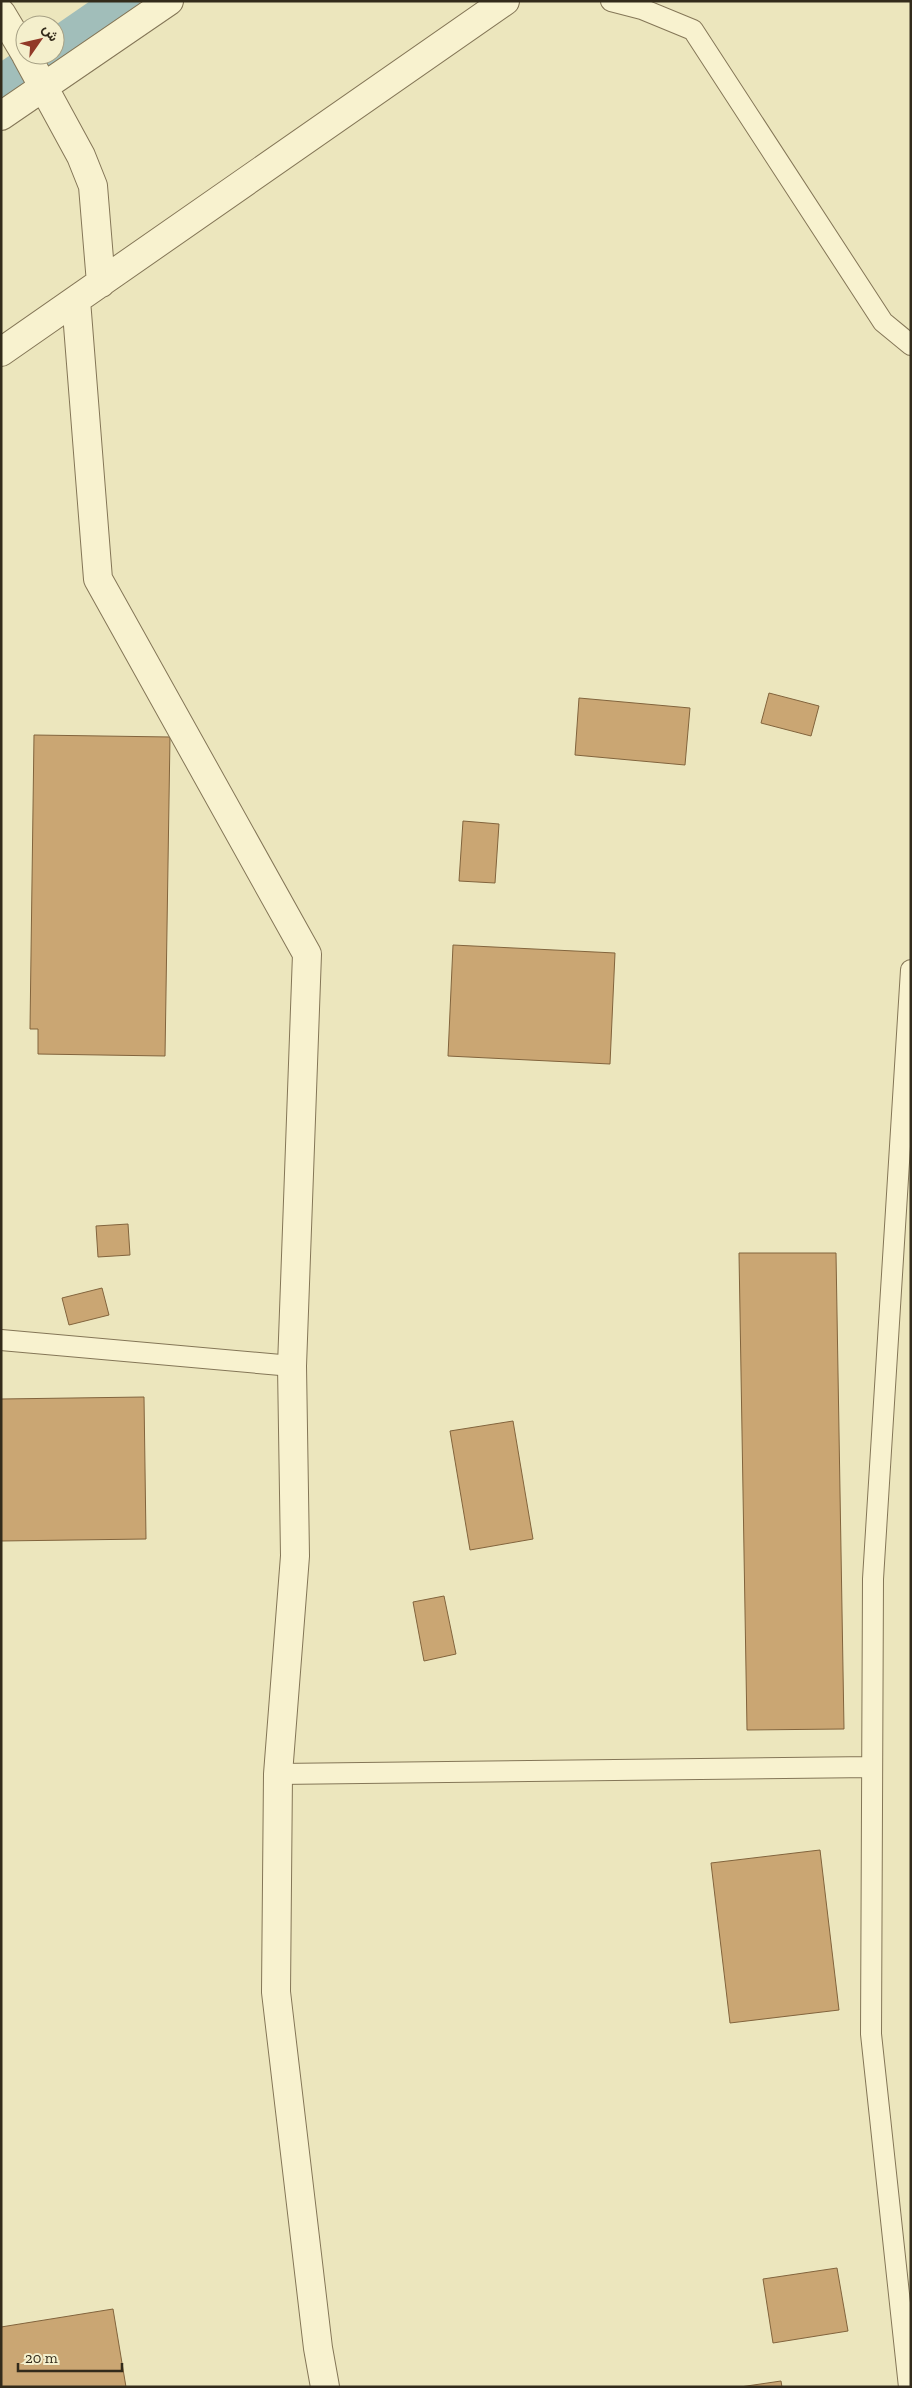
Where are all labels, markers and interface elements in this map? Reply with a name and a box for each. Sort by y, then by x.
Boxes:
north arrow [15,15,65,65]
text: ش [39,21,62,45]
scale bar [18,2340,121,2372]
text: 20 m [25,2349,58,2367]

